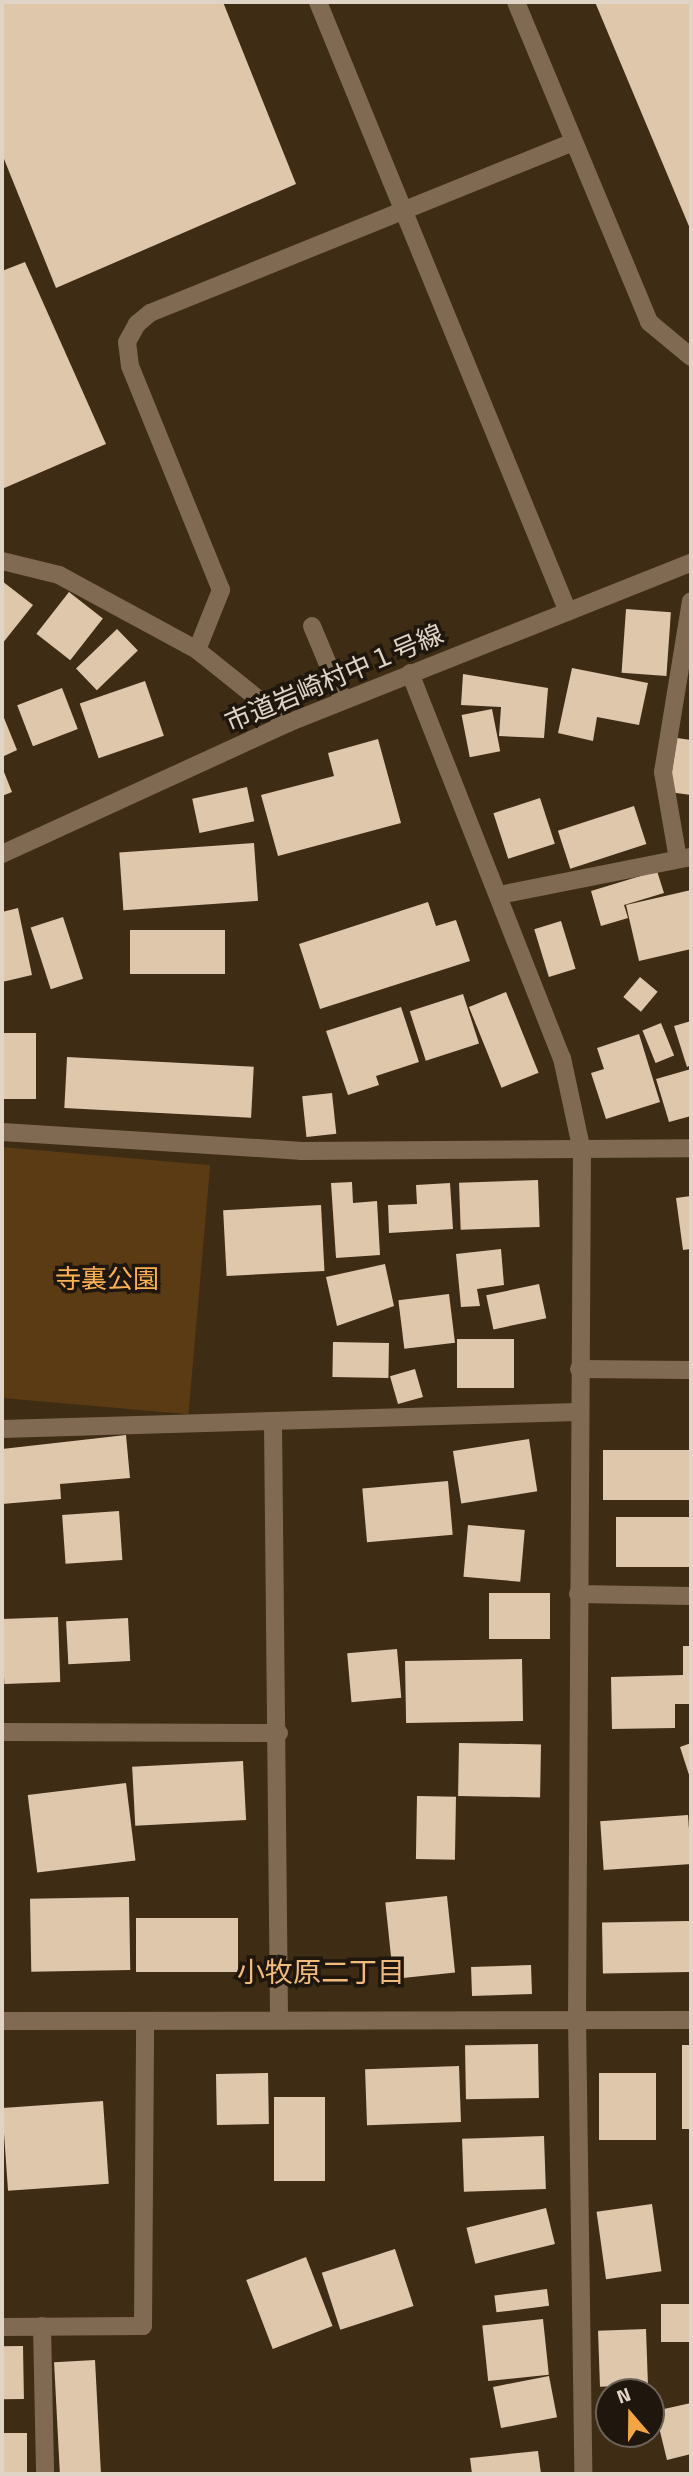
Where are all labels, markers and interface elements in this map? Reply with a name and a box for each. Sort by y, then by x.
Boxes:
street label: 市道岩崎村中１号線 [220,618,448,738]
park label: 寺裏公園 [55,1263,159,1295]
district label: 小牧原二丁目 [237,1955,405,1989]
north arrow [595,2378,665,2448]
text: N [612,2379,634,2411]

